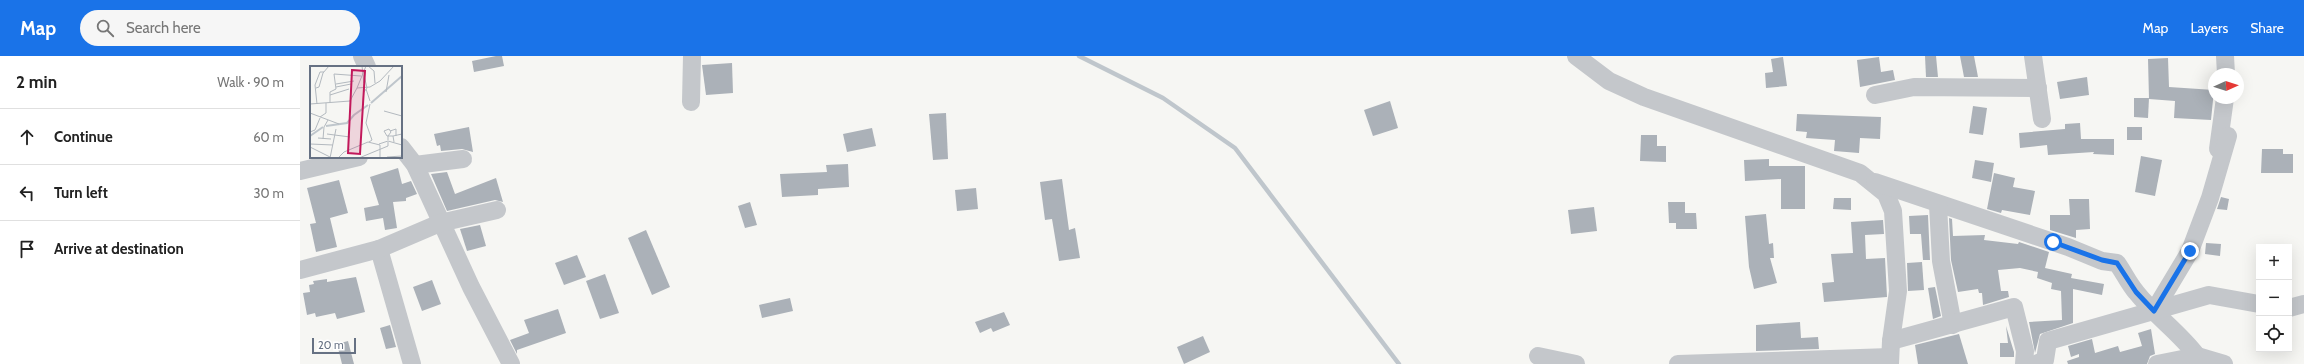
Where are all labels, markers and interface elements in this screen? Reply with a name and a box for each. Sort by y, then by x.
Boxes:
search box [80,10,360,46]
text: Map [20,17,56,40]
icon: search [94,17,116,39]
text: Search here [126,19,201,37]
text: Map [2143,19,2168,37]
text: Layers [2190,19,2228,37]
text: Share [2250,19,2284,37]
inset map [310,66,402,158]
north arrow [2208,68,2244,104]
text: 2 min [16,72,57,92]
text: Walk · 90 m [217,74,284,90]
icon: ahead [16,126,38,148]
text: Continue [54,128,113,146]
text: 60 m [253,129,284,145]
icon: left [16,182,38,204]
text: Turn left [54,184,108,202]
text: 30 m [254,185,284,201]
route start [2044,233,2062,251]
icon: arrive [16,238,38,260]
text: Arrive at destination [54,240,184,258]
route end [2181,242,2199,260]
map controls [2256,244,2292,352]
button: + [2256,244,2292,280]
button: − [2256,280,2292,316]
button: locate [2256,316,2292,352]
scale bar [312,336,356,355]
text: 20 m [318,338,344,352]

